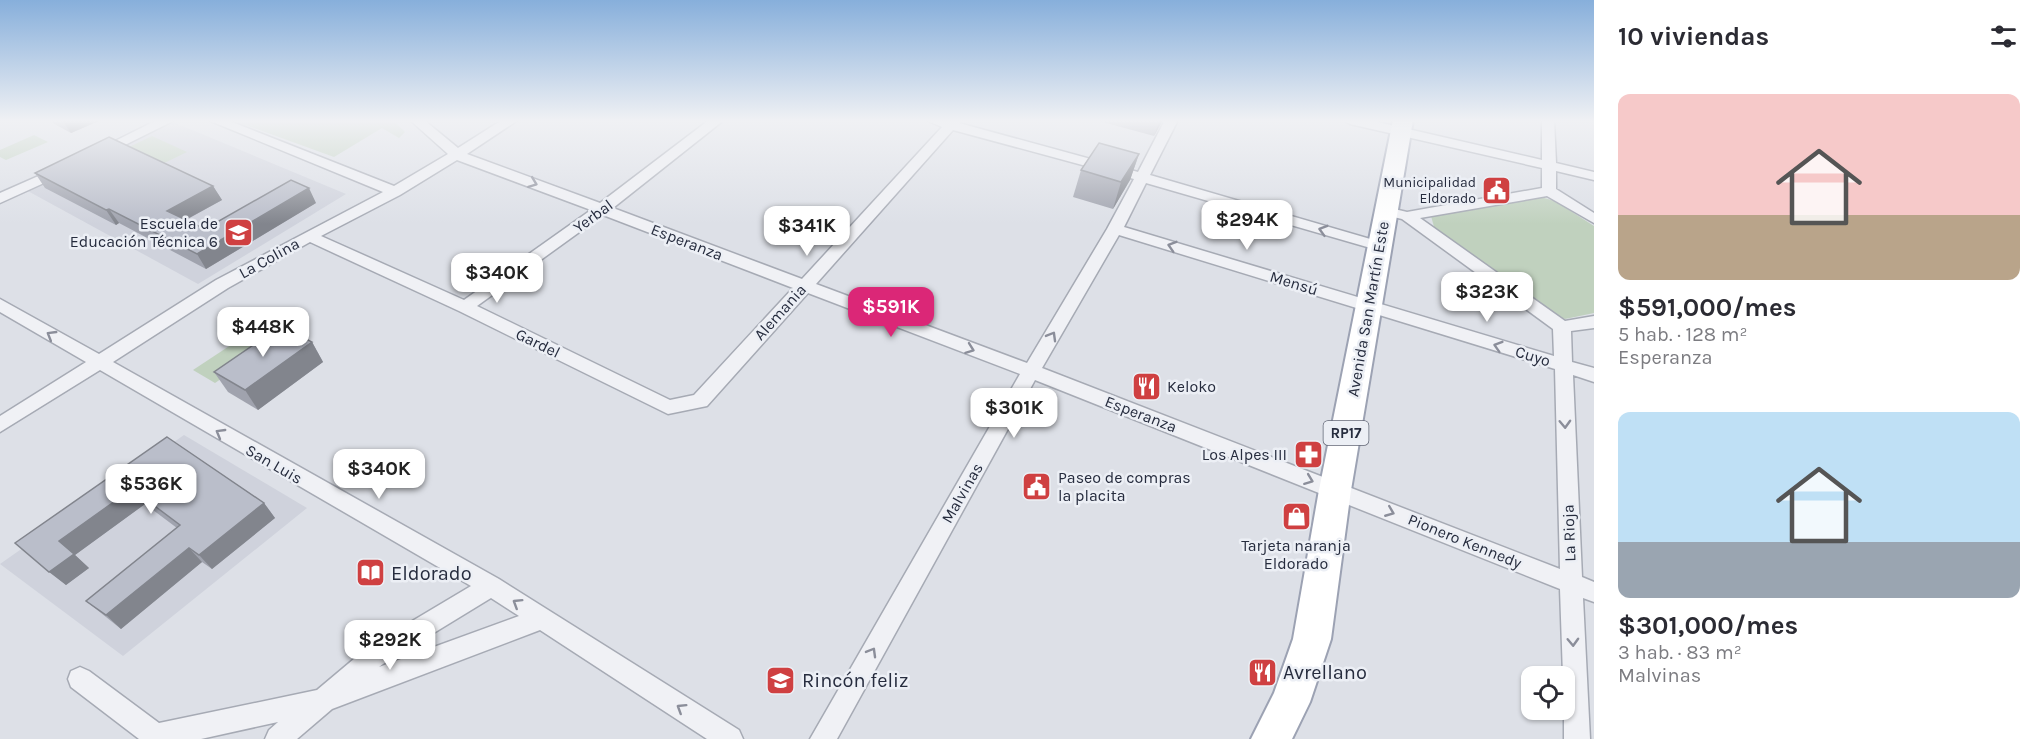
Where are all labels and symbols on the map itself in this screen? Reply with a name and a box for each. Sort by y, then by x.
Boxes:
place label: Municipalidad Eldorado [1383,174,1476,207]
public building icon: Municipalidad Eldorado [1481,174,1513,206]
one-way arrow [527,176,538,188]
street label: Yerbal [569,195,617,237]
pin: $294K [1205,200,1289,251]
pin: $341K [765,206,849,257]
place label: Escuela de Educación Técnica 6 [70,214,218,251]
school or university icon: Escuela de Educación Técnica 6 [223,216,255,248]
street label: Esperanza [648,220,726,264]
street label: Avenida San Martín Este [1343,220,1393,398]
one-way arrow [1318,225,1329,237]
street label: La Colina [235,234,303,282]
one-way arrow [1167,241,1178,253]
pin: $340K [455,253,539,304]
street label: Mensú [1268,267,1320,299]
pin: $323K [1445,272,1529,323]
street label: Alemania [750,280,810,344]
pin: $591K [849,287,933,338]
pin: $448K [221,307,305,358]
street label: Gardel [513,324,563,362]
one-way arrow [47,331,57,343]
one-way arrow [1045,332,1056,342]
one-way arrow [1493,340,1504,353]
one-way arrow [965,341,975,354]
street label: Cuyo [1513,342,1553,370]
restaurant icon: Keloko [1130,370,1162,402]
place label: Keloko [1167,377,1216,396]
pin: $301K [972,388,1056,439]
street label: Esperanza [1102,392,1180,436]
one-way arrow [1559,420,1572,429]
road number: RP17 [1324,421,1368,445]
one-way arrow [216,428,226,440]
pharmacy icon: Los Alpes III [1292,438,1324,470]
street label: San Luis [242,440,306,488]
place label: Los Alpes III [1202,445,1287,464]
pin: $340K [337,449,421,500]
street label: Malvinas [937,459,987,527]
pin: $536K [109,464,193,515]
place label: Paseo de compras la placita [1058,468,1191,505]
public building icon: Paseo de compras la placita [1021,470,1053,502]
one-way arrow [1303,472,1314,485]
shop icon: Tarjeta naranja Eldorado [1280,501,1312,533]
street label: La Rioja [1559,504,1579,562]
one-way arrow [1384,505,1395,517]
street label: Pionero Kennedy [1405,510,1525,573]
place label: Tarjeta naranja Eldorado [1241,536,1351,573]
library icon: Eldorado [354,557,386,589]
place label: Eldorado [391,562,472,585]
one-way arrow [512,599,523,610]
pin: $292K [348,620,432,671]
one-way arrow [1567,638,1580,647]
one-way arrow [865,647,876,658]
restaurant icon: Avrellano [1246,656,1278,688]
place label: Avrellano [1283,661,1367,684]
school or university icon: Rincón feliz [765,664,797,696]
place label: Rincón feliz [802,669,909,692]
one-way arrow [677,703,687,715]

